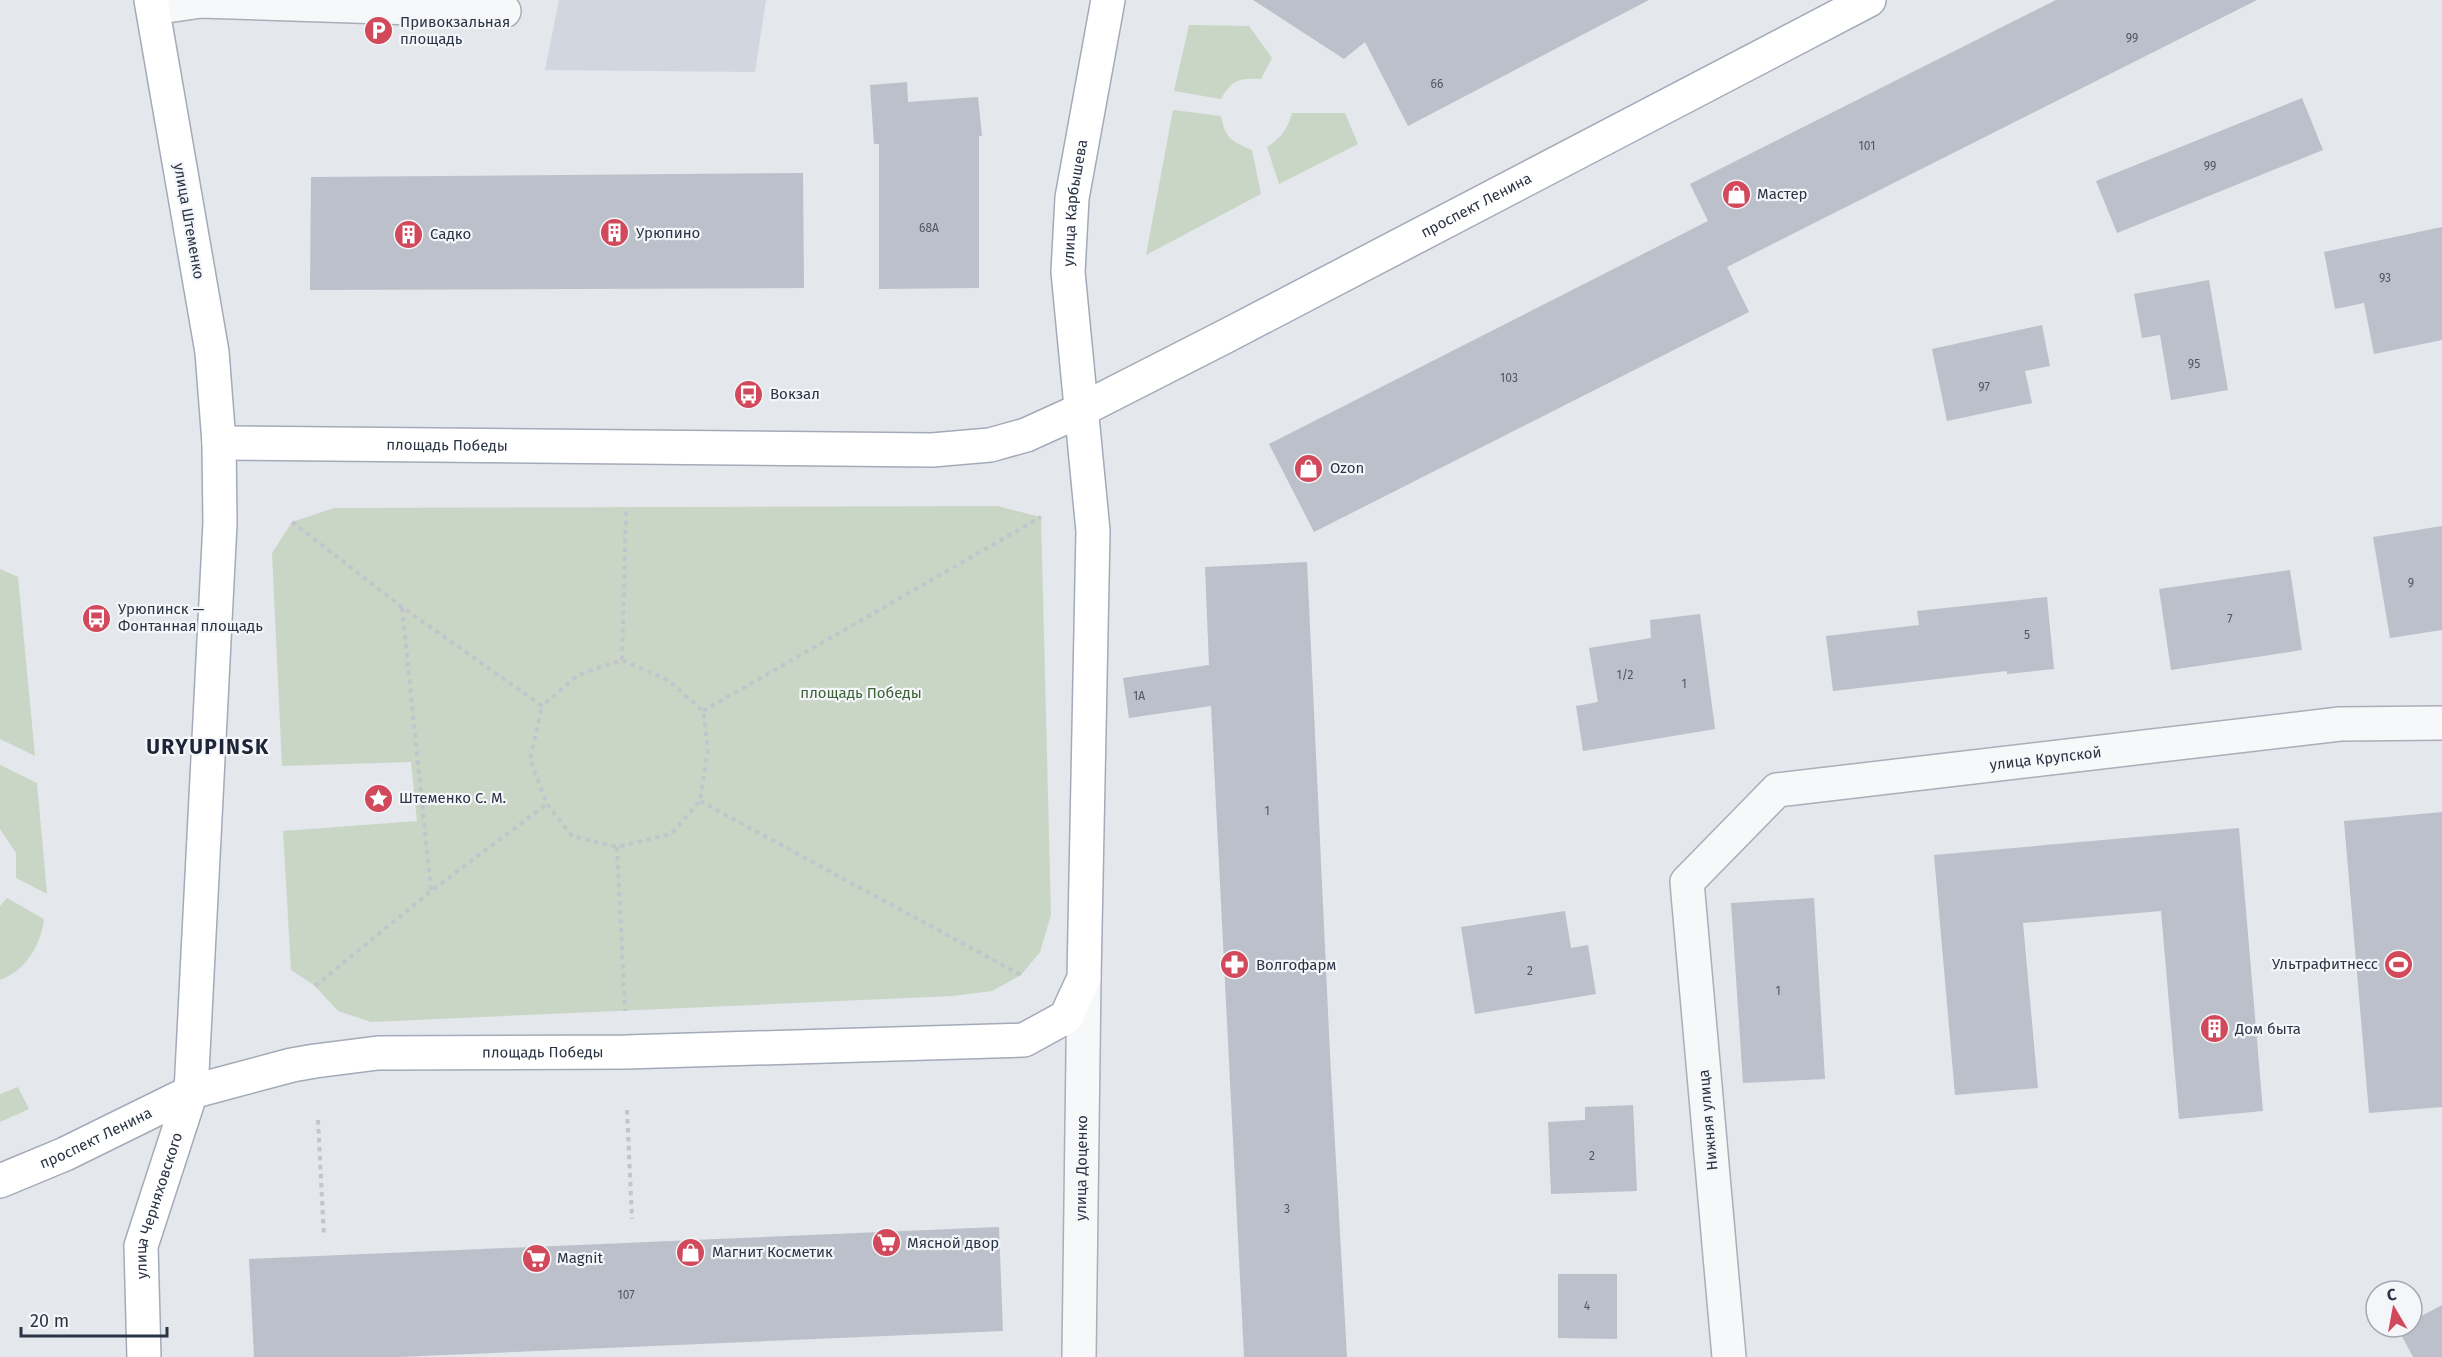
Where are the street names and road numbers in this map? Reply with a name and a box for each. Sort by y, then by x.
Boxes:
street label: улица Карбышева [1059,138,1091,267]
street label: улица Штеменко [170,161,208,281]
street label: проспект Ленина [1418,169,1535,242]
street label: площадь Победы [386,436,508,455]
street label: улица Крупской [1989,743,2102,774]
street label: площадь Победы [482,1043,604,1062]
street label: Нижняя улица [1695,1069,1721,1171]
street label: проспект Ленина [37,1104,155,1173]
street label: улица Доценко [1072,1115,1091,1221]
street label: улица Черняховского [132,1130,186,1279]

